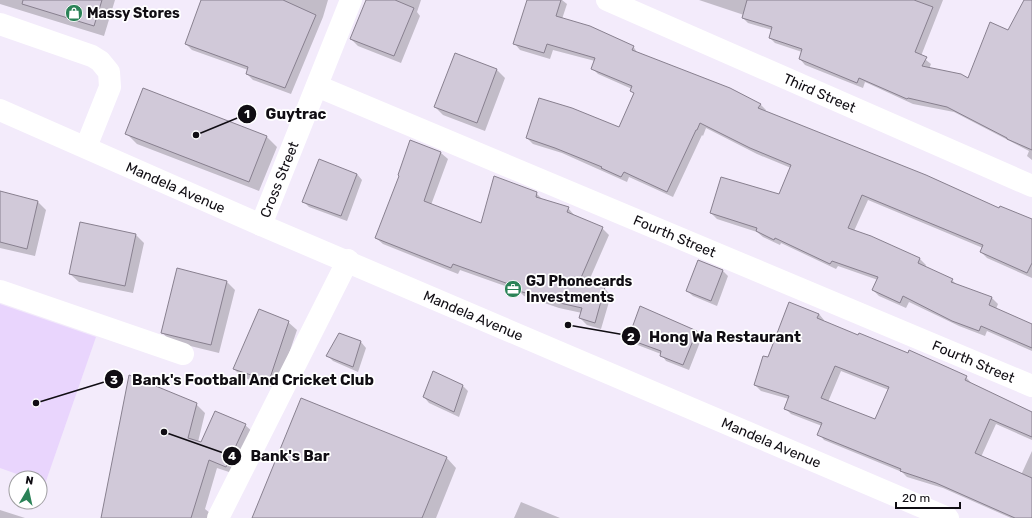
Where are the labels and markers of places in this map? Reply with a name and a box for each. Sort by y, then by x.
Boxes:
shop icon: Massy Stores [64,3,84,23]
place label: Massy Stores [87,5,180,22]
callout: Guytrac [237,100,334,127]
place label: GJ Phonecards Investments [526,273,633,306]
office icon: GJ Phonecards Investments [503,279,523,299]
callout: Hong Wa Restaurant [621,323,809,350]
callout: Bank's Football And Cricket Club [104,366,383,393]
callout: Bank's Bar [222,442,337,469]

